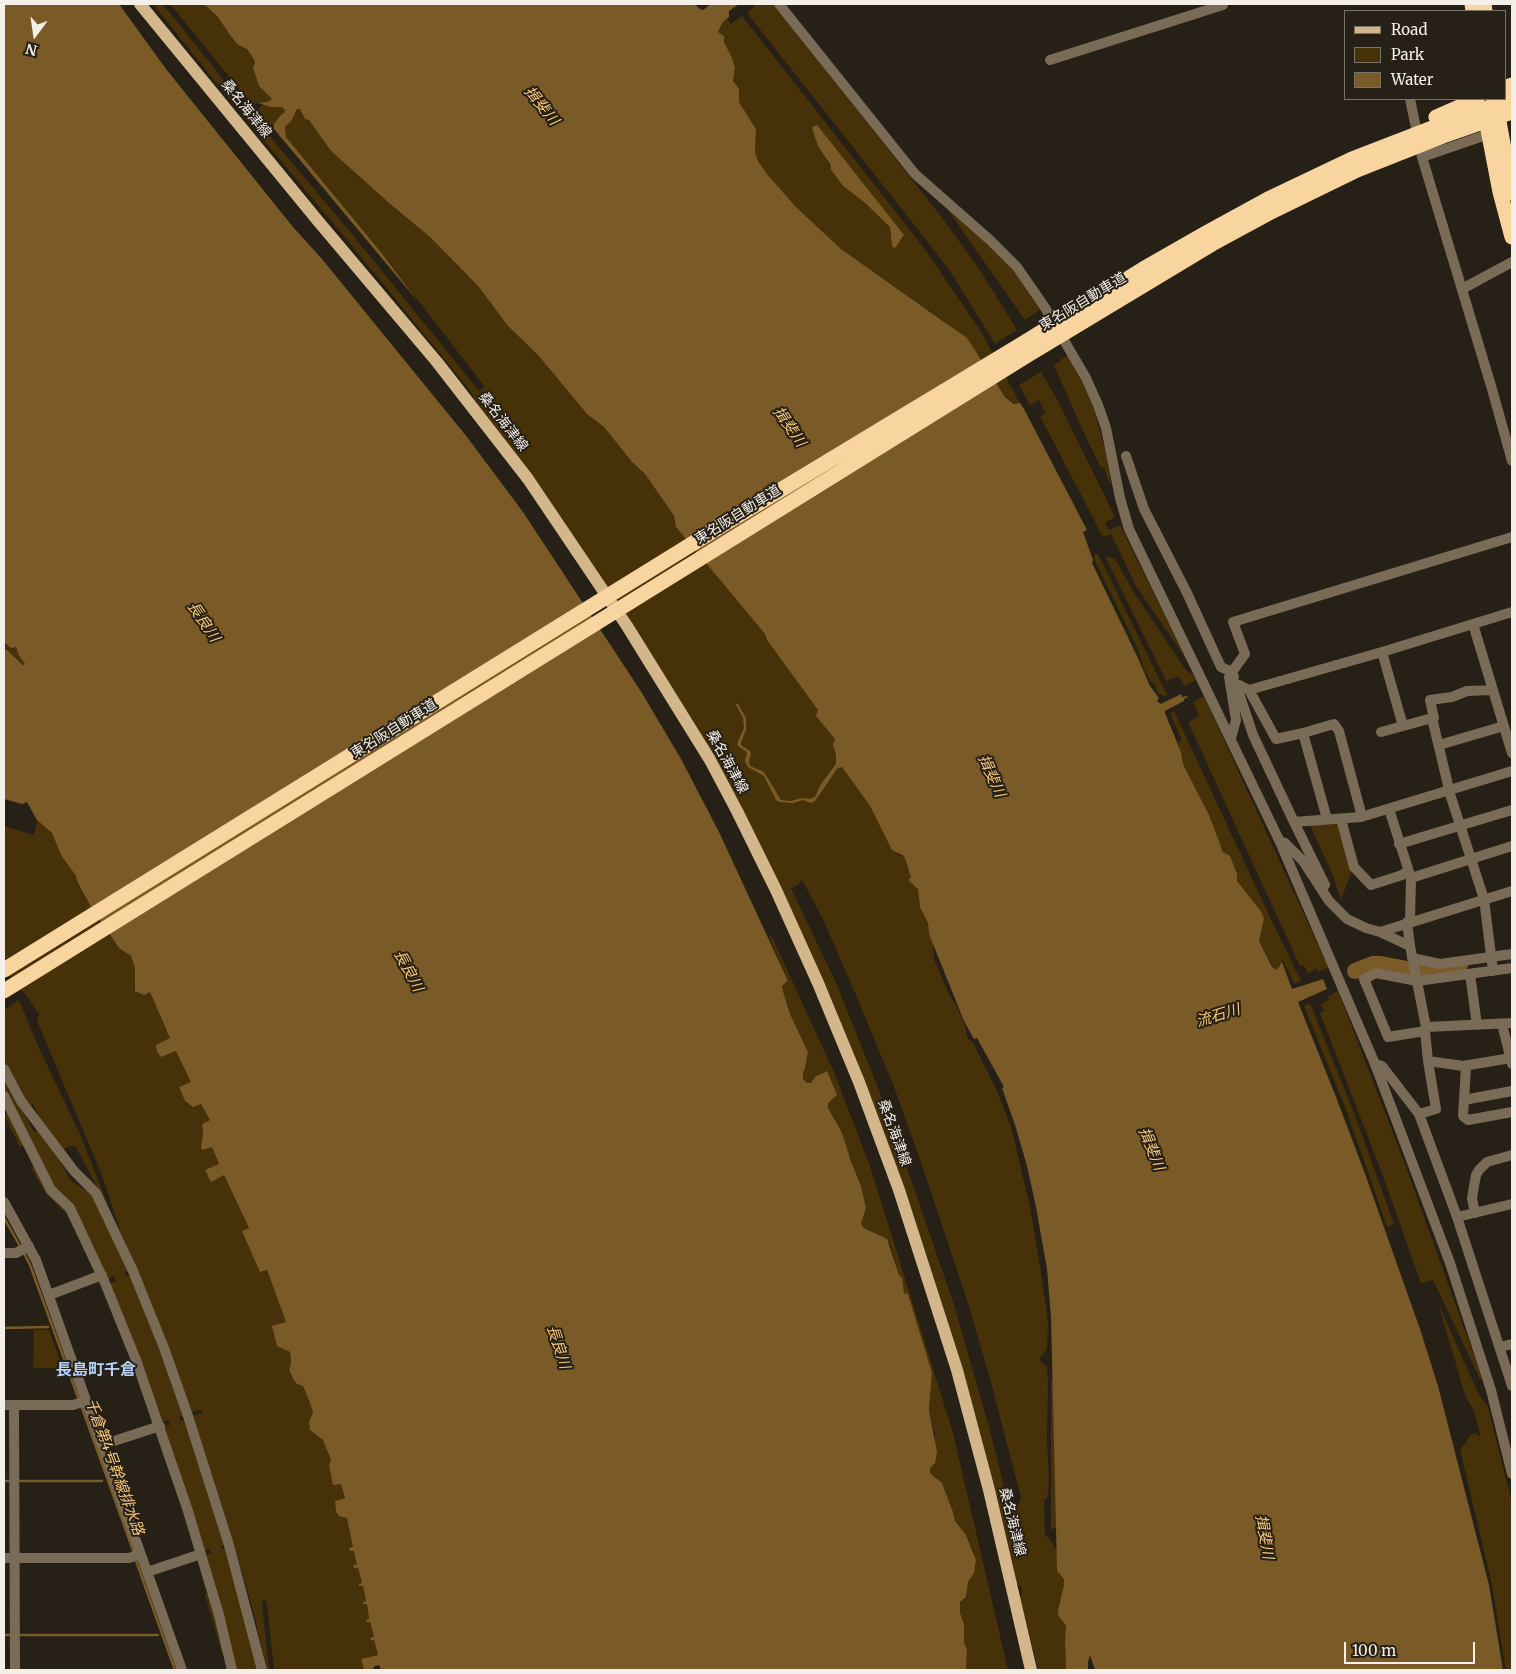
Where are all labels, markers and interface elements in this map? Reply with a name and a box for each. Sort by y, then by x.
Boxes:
north arrow [10,10,60,60]
legend [1344,10,1506,100]
text: Road [1391,20,1427,39]
text: N [24,39,39,60]
text: Park [1391,45,1424,64]
text: Water [1391,70,1433,89]
street label: 桑名海津線 [217,77,275,141]
water label: 揖斐川 [520,83,562,129]
street label: 東名阪自動車道 [1037,270,1129,334]
street label: 桑名海津線 [475,389,531,455]
water label: 揖斐川 [769,403,809,451]
street label: 東名阪自動車道 [692,482,784,548]
water label: 長良川 [183,598,223,646]
street label: 東名阪自動車道 [348,696,440,762]
street label: 桑名海津線 [703,727,751,797]
water label: 揖斐川 [974,752,1008,800]
water label: 長良川 [389,947,427,995]
water label: 流石川 [1194,1001,1242,1031]
street label: 桑名海津線 [874,1097,914,1169]
water label: 揖斐川 [1134,1125,1168,1173]
water label: 長良川 [542,1323,574,1371]
district label: 長島町千倉 [56,1360,136,1380]
water label: 千倉第4号幹線排水路 [81,1396,147,1538]
street label: 桑名海津線 [995,1486,1029,1558]
water label: 揖斐川 [1251,1513,1277,1561]
scale bar [1346,1632,1477,1664]
text: 100 m [1352,1641,1396,1660]

